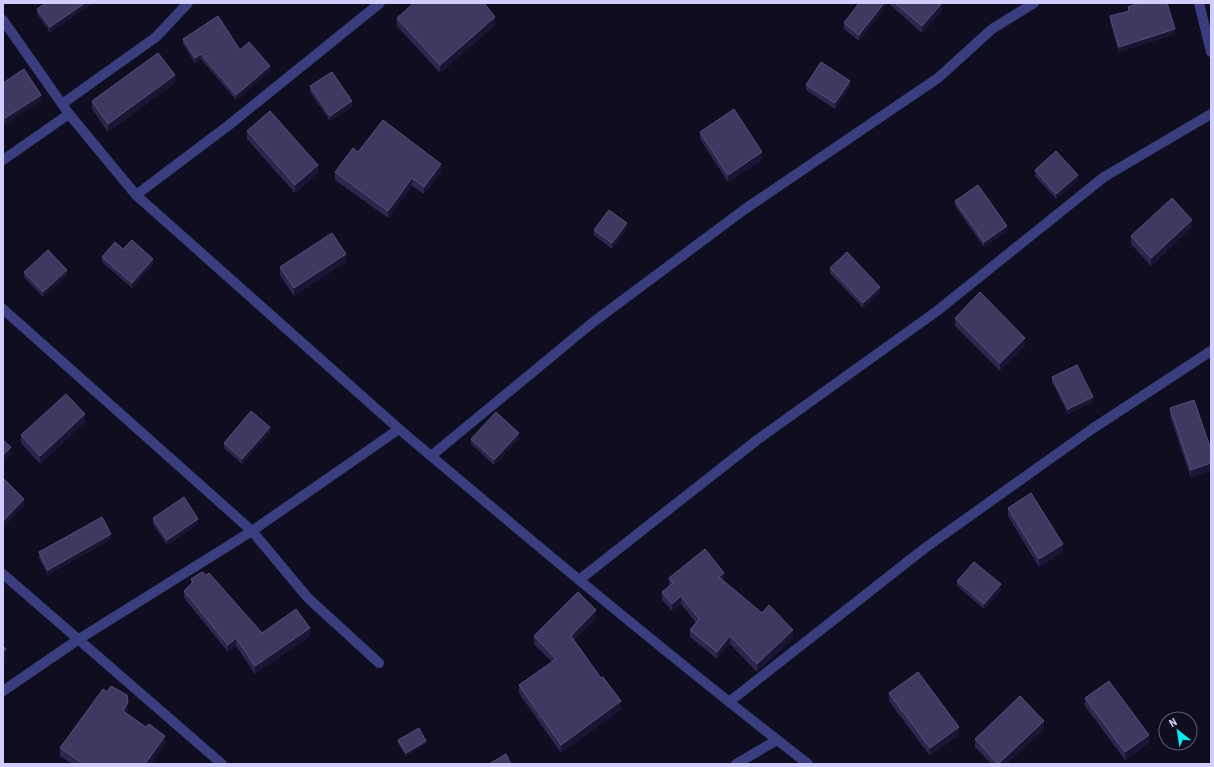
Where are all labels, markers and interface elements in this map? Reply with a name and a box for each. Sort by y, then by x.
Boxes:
north arrow [1158,711,1198,751]
text: N [1167,715,1180,730]

